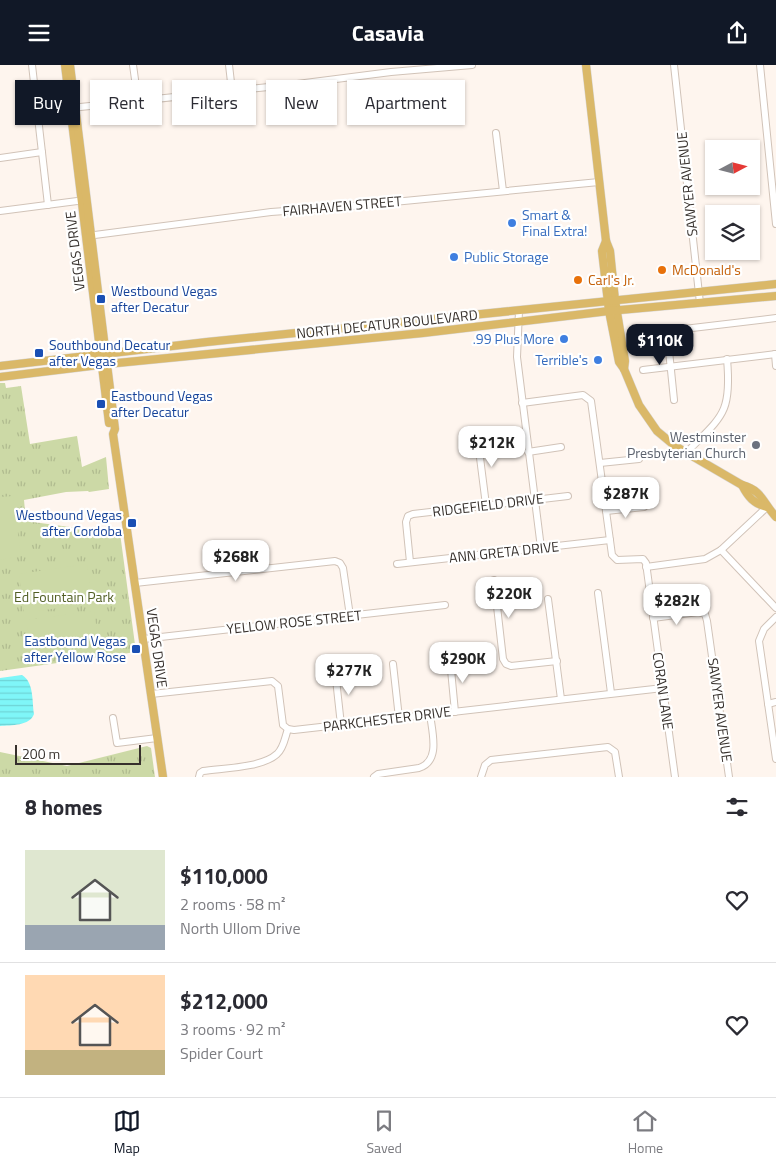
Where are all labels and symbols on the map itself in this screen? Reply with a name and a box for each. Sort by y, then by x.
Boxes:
street label: SAWYER AVENUE [671,131,702,237]
north arrow [705,140,760,195]
street label: FAIRHAVEN STREET [281,190,403,221]
place label: Smart & Final Extra! [522,204,588,241]
street label: VEGAS DRIVE [59,210,90,292]
marker: Smart & Final Extra! [506,217,518,229]
place label: Public Storage [464,246,548,267]
marker: Public Storage [448,251,460,263]
place label: McDonald's [672,259,741,280]
marker: McDonald's [656,264,668,276]
place label: Carl's Jr. [588,269,634,290]
marker: Carl's Jr. [572,274,584,286]
place label: Westbound Vegas after Decatur [111,280,217,317]
marker: Westbound Vegas after Decatur [95,293,107,305]
street label: NORTH DECATUR BOULEVARD [295,304,479,343]
pin: $110K [625,323,695,366]
place label: .99 Plus More [473,328,554,349]
marker: .99 Plus More [558,333,570,345]
place label: Southbound Decatur after Vegas [49,334,171,371]
marker: Southbound Decatur after Vegas [33,347,45,359]
place label: Terrible's [535,349,588,370]
marker: Terrible's [592,354,604,366]
place label: Eastbound Vegas after Decatur [111,385,213,422]
marker: Eastbound Vegas after Decatur [95,398,107,410]
pin: $212K [457,425,527,468]
place label: Westminster Presbyterian Church [627,426,746,463]
marker: Westminster Presbyterian Church [750,439,762,451]
pin: $287K [591,477,661,519]
street label: RIDGEFIELD DRIVE [431,487,545,522]
place label: Westbound Vegas after Cordoba [16,504,122,541]
marker: Westbound Vegas after Cordoba [126,517,138,529]
street label: ANN GRETA DRIVE [448,535,560,568]
pin: $268K [201,539,271,582]
pin: $220K [474,577,544,619]
pin: $282K [642,583,712,626]
park label: Ed Fountain Park [14,586,114,607]
street label: YELLOW ROSE STREET [225,604,363,639]
street label: VEGAS DRIVE [142,607,174,689]
place label: Eastbound Vegas after Yellow Rose [24,630,126,667]
pin: $290K [428,641,498,684]
marker: Eastbound Vegas after Yellow Rose [130,643,142,655]
street label: CORAN LANE [648,651,679,731]
pin: $277K [314,653,384,696]
street label: SAWYER AVENUE [703,657,738,764]
street label: PARKCHESTER DRIVE [322,700,452,737]
scale bar [15,742,141,765]

